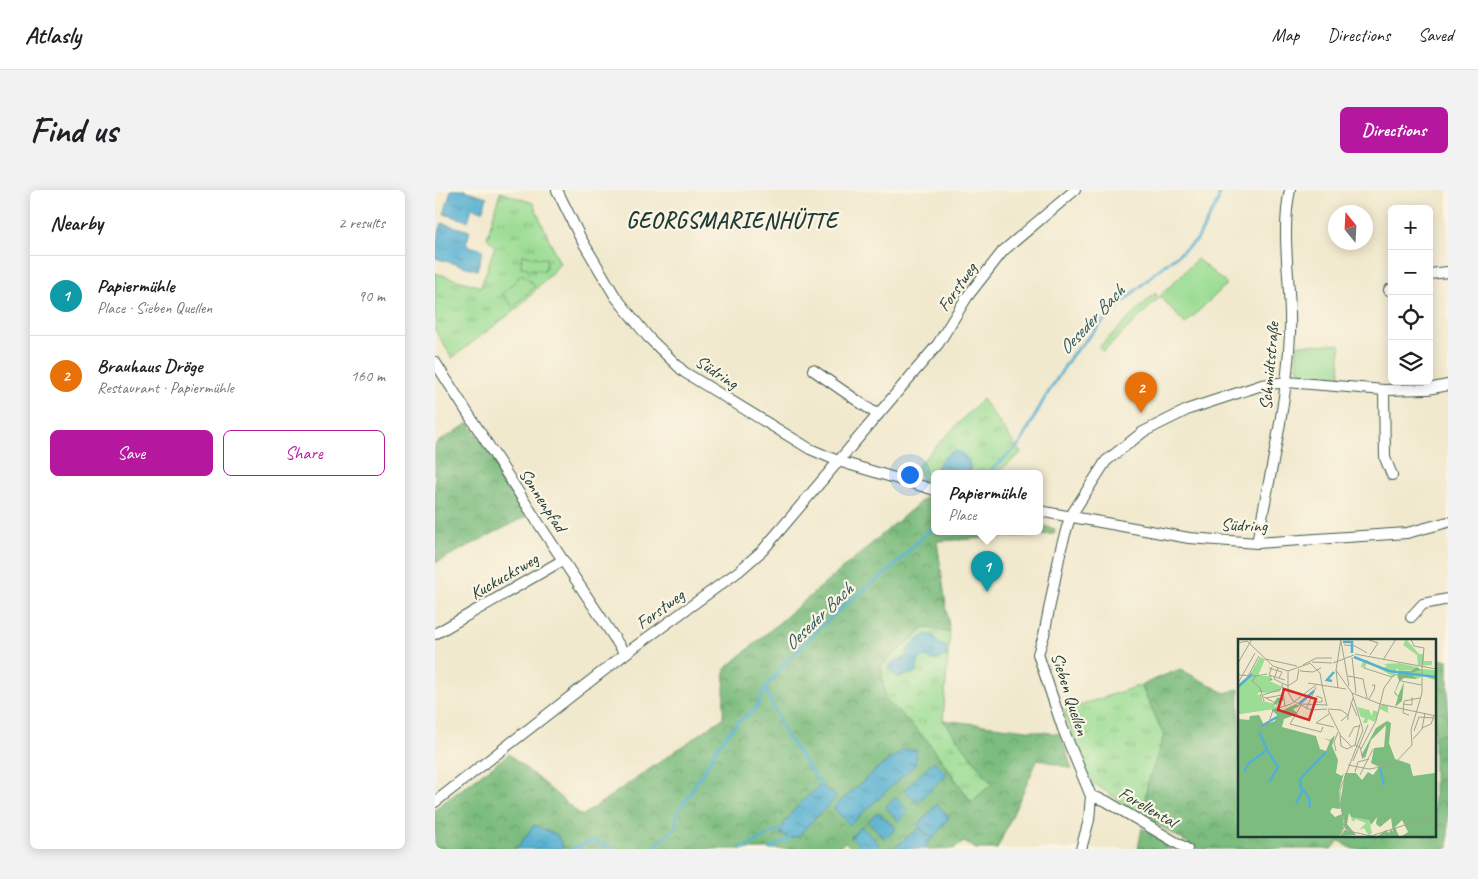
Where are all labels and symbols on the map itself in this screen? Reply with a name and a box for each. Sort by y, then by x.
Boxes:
north arrow [1328,205,1373,250]
district label: GEORGSMARIENHÜTTE [626,207,840,235]
street label: Forstweg [932,257,983,316]
water label: Oeseder Bach [1053,279,1131,360]
street label: Schmidtstraße [1254,320,1284,411]
street label: Südring [691,350,744,395]
pin: 2 [1125,372,1157,413]
your location [897,462,923,488]
street label: Sonnenpfad [514,464,573,538]
street label: Südring [1220,513,1269,537]
street label: Kuckucksweg [466,547,543,604]
pin: 1 [971,551,1003,592]
water label: Oeseder Bach [779,577,859,656]
street label: Forstweg [632,583,690,634]
inset map [1238,639,1436,836]
street label: Sieben Quellen [1046,650,1094,739]
street label: Forellental [1115,782,1184,834]

